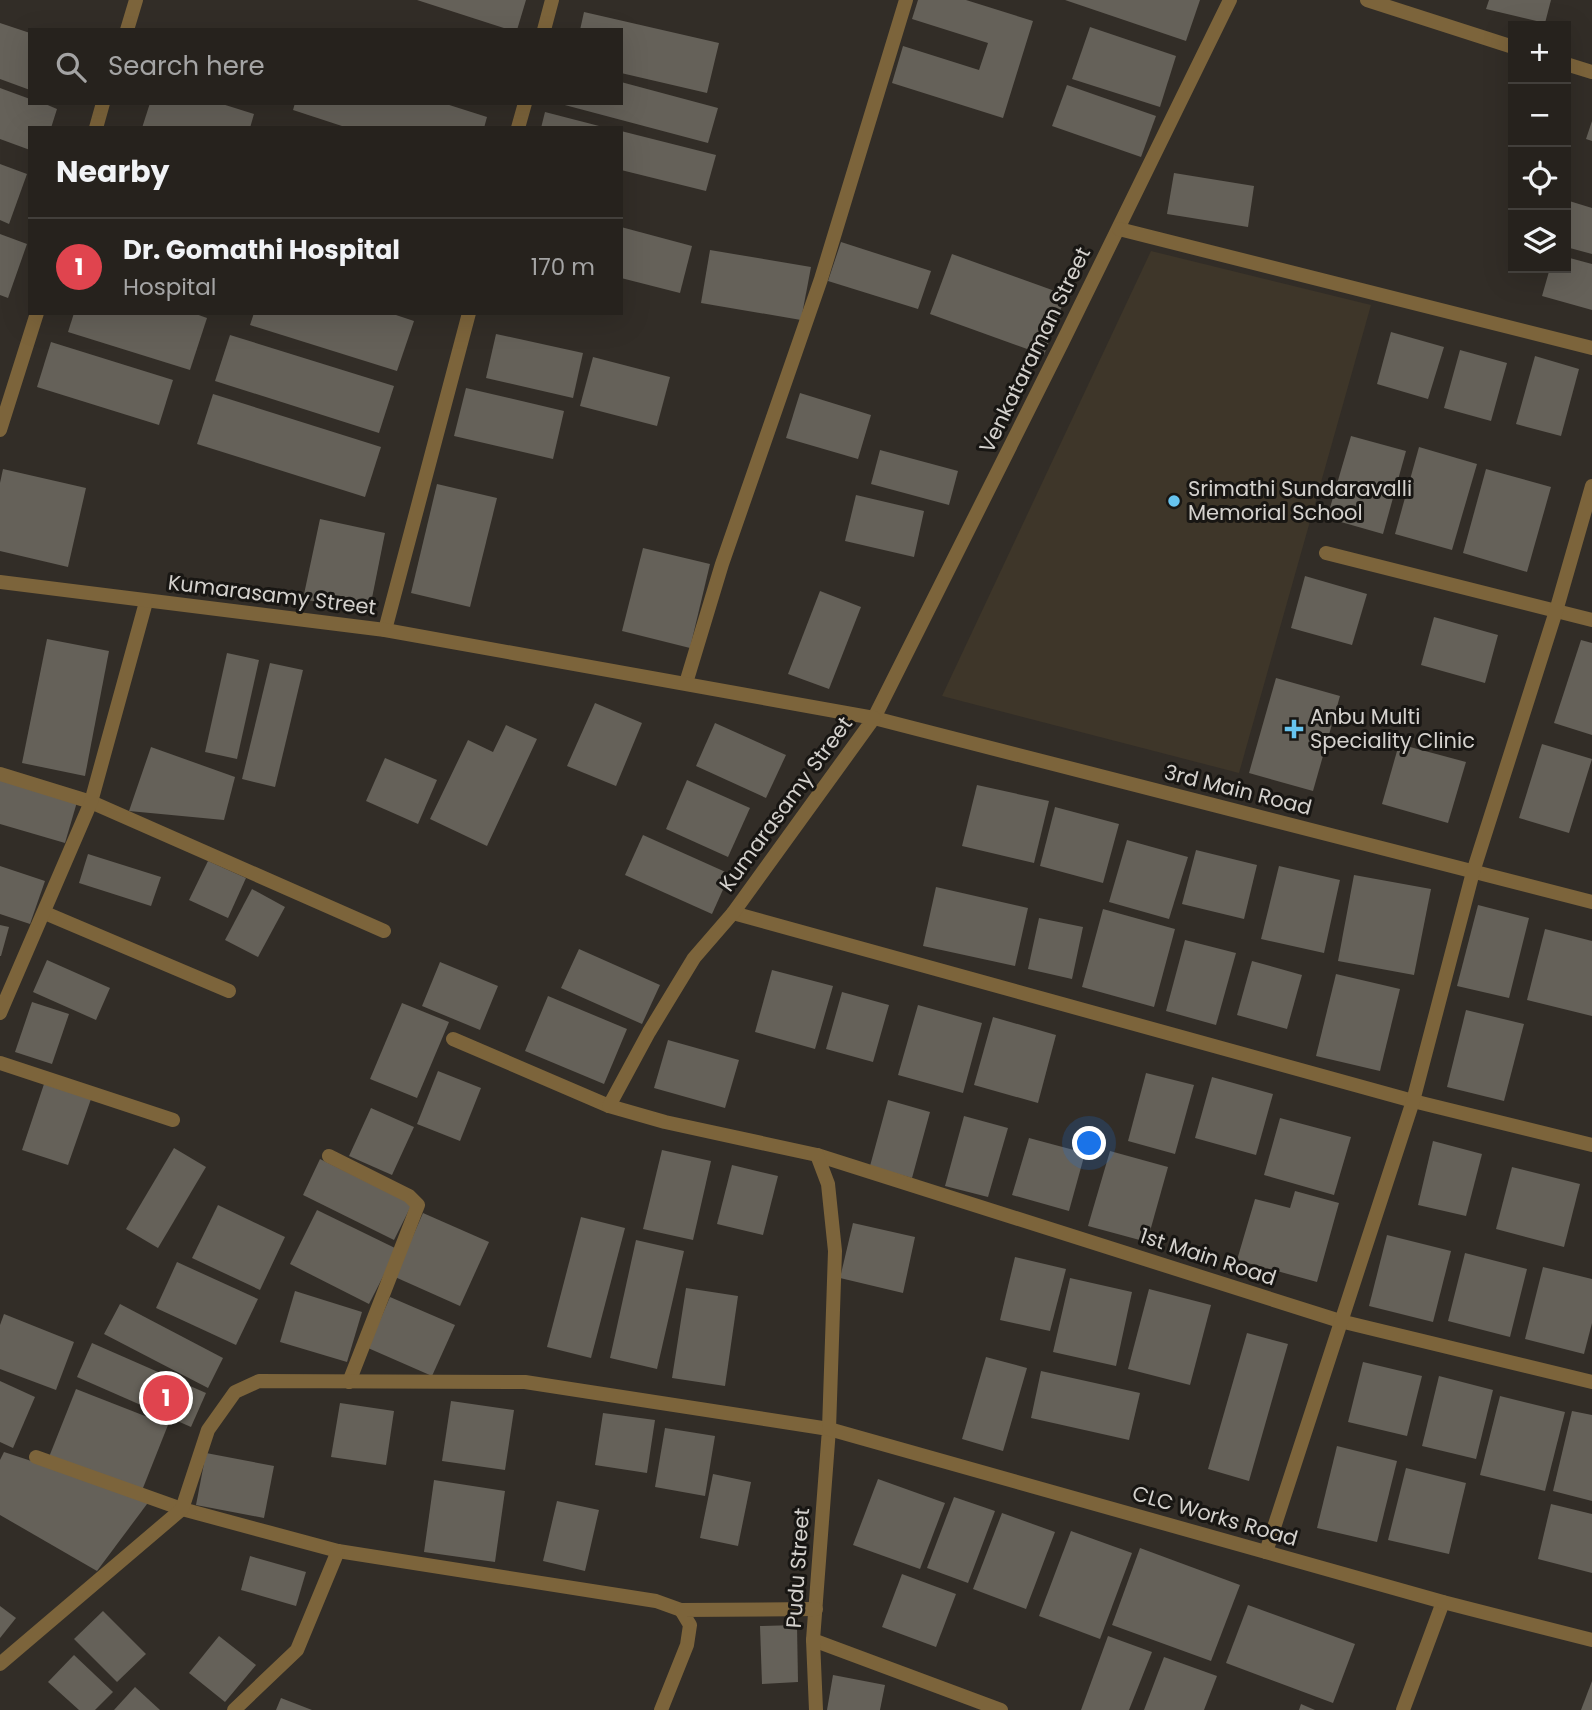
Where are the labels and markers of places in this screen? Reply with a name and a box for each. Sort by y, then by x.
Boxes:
place label: Srimathi Sundaravalli Memorial School [1188,474,1412,527]
marker: Srimathi Sundaravalli Memorial School [1166,493,1182,509]
place label: Anbu Multi Speciality Clinic [1310,702,1475,755]
marker: Anbu Multi Speciality Clinic [1284,719,1304,739]
pin: 1 [143,1372,189,1424]

